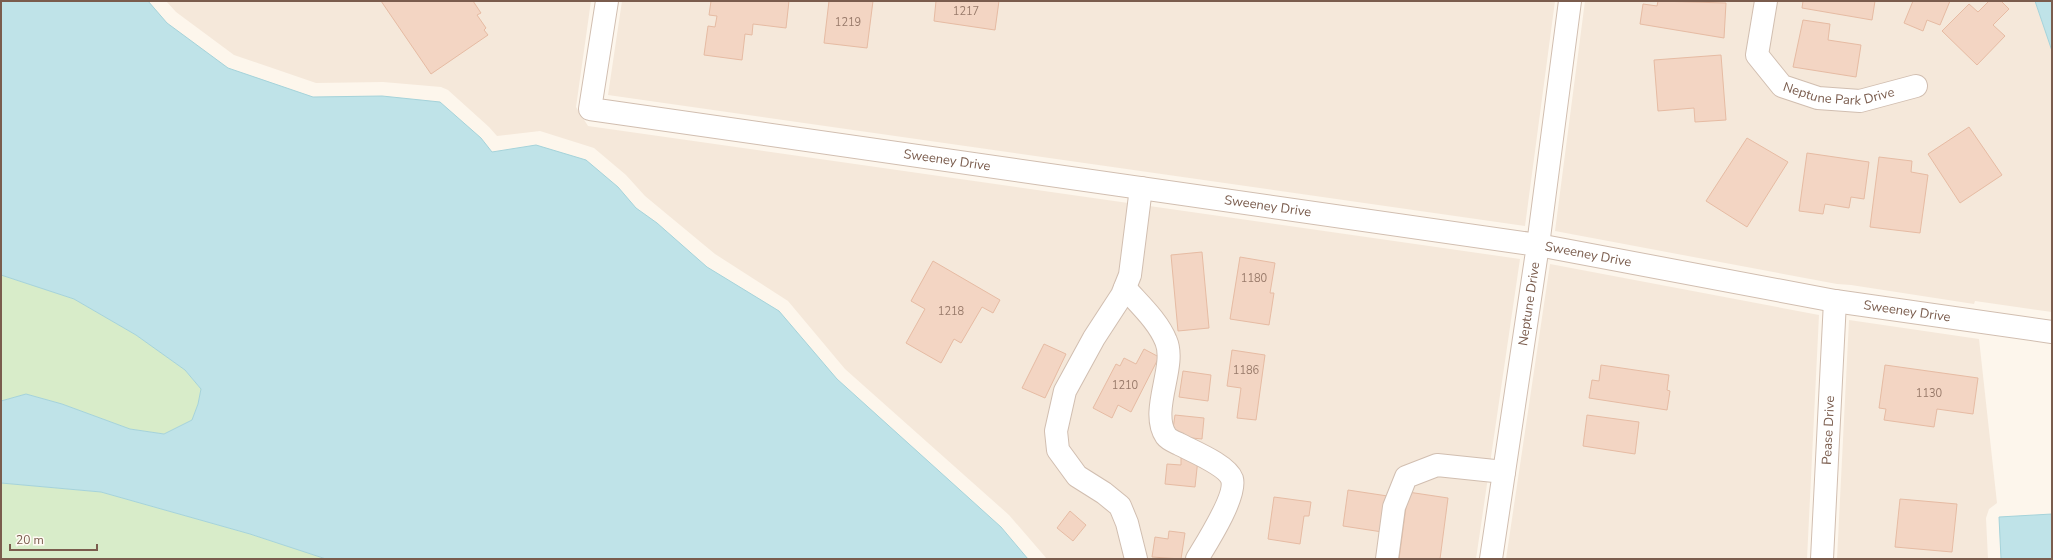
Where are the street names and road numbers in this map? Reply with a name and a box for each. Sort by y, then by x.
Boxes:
street label: Neptune Park Drive [1781,78,1896,110]
street label: Sweeney Drive [902,145,992,175]
street label: Sweeney Drive [1223,191,1313,221]
street label: Sweeney Drive [1543,237,1633,271]
street label: Neptune Drive [1514,261,1544,347]
street label: Sweeney Drive [1862,296,1952,326]
street label: Pease Drive [1818,395,1839,465]

